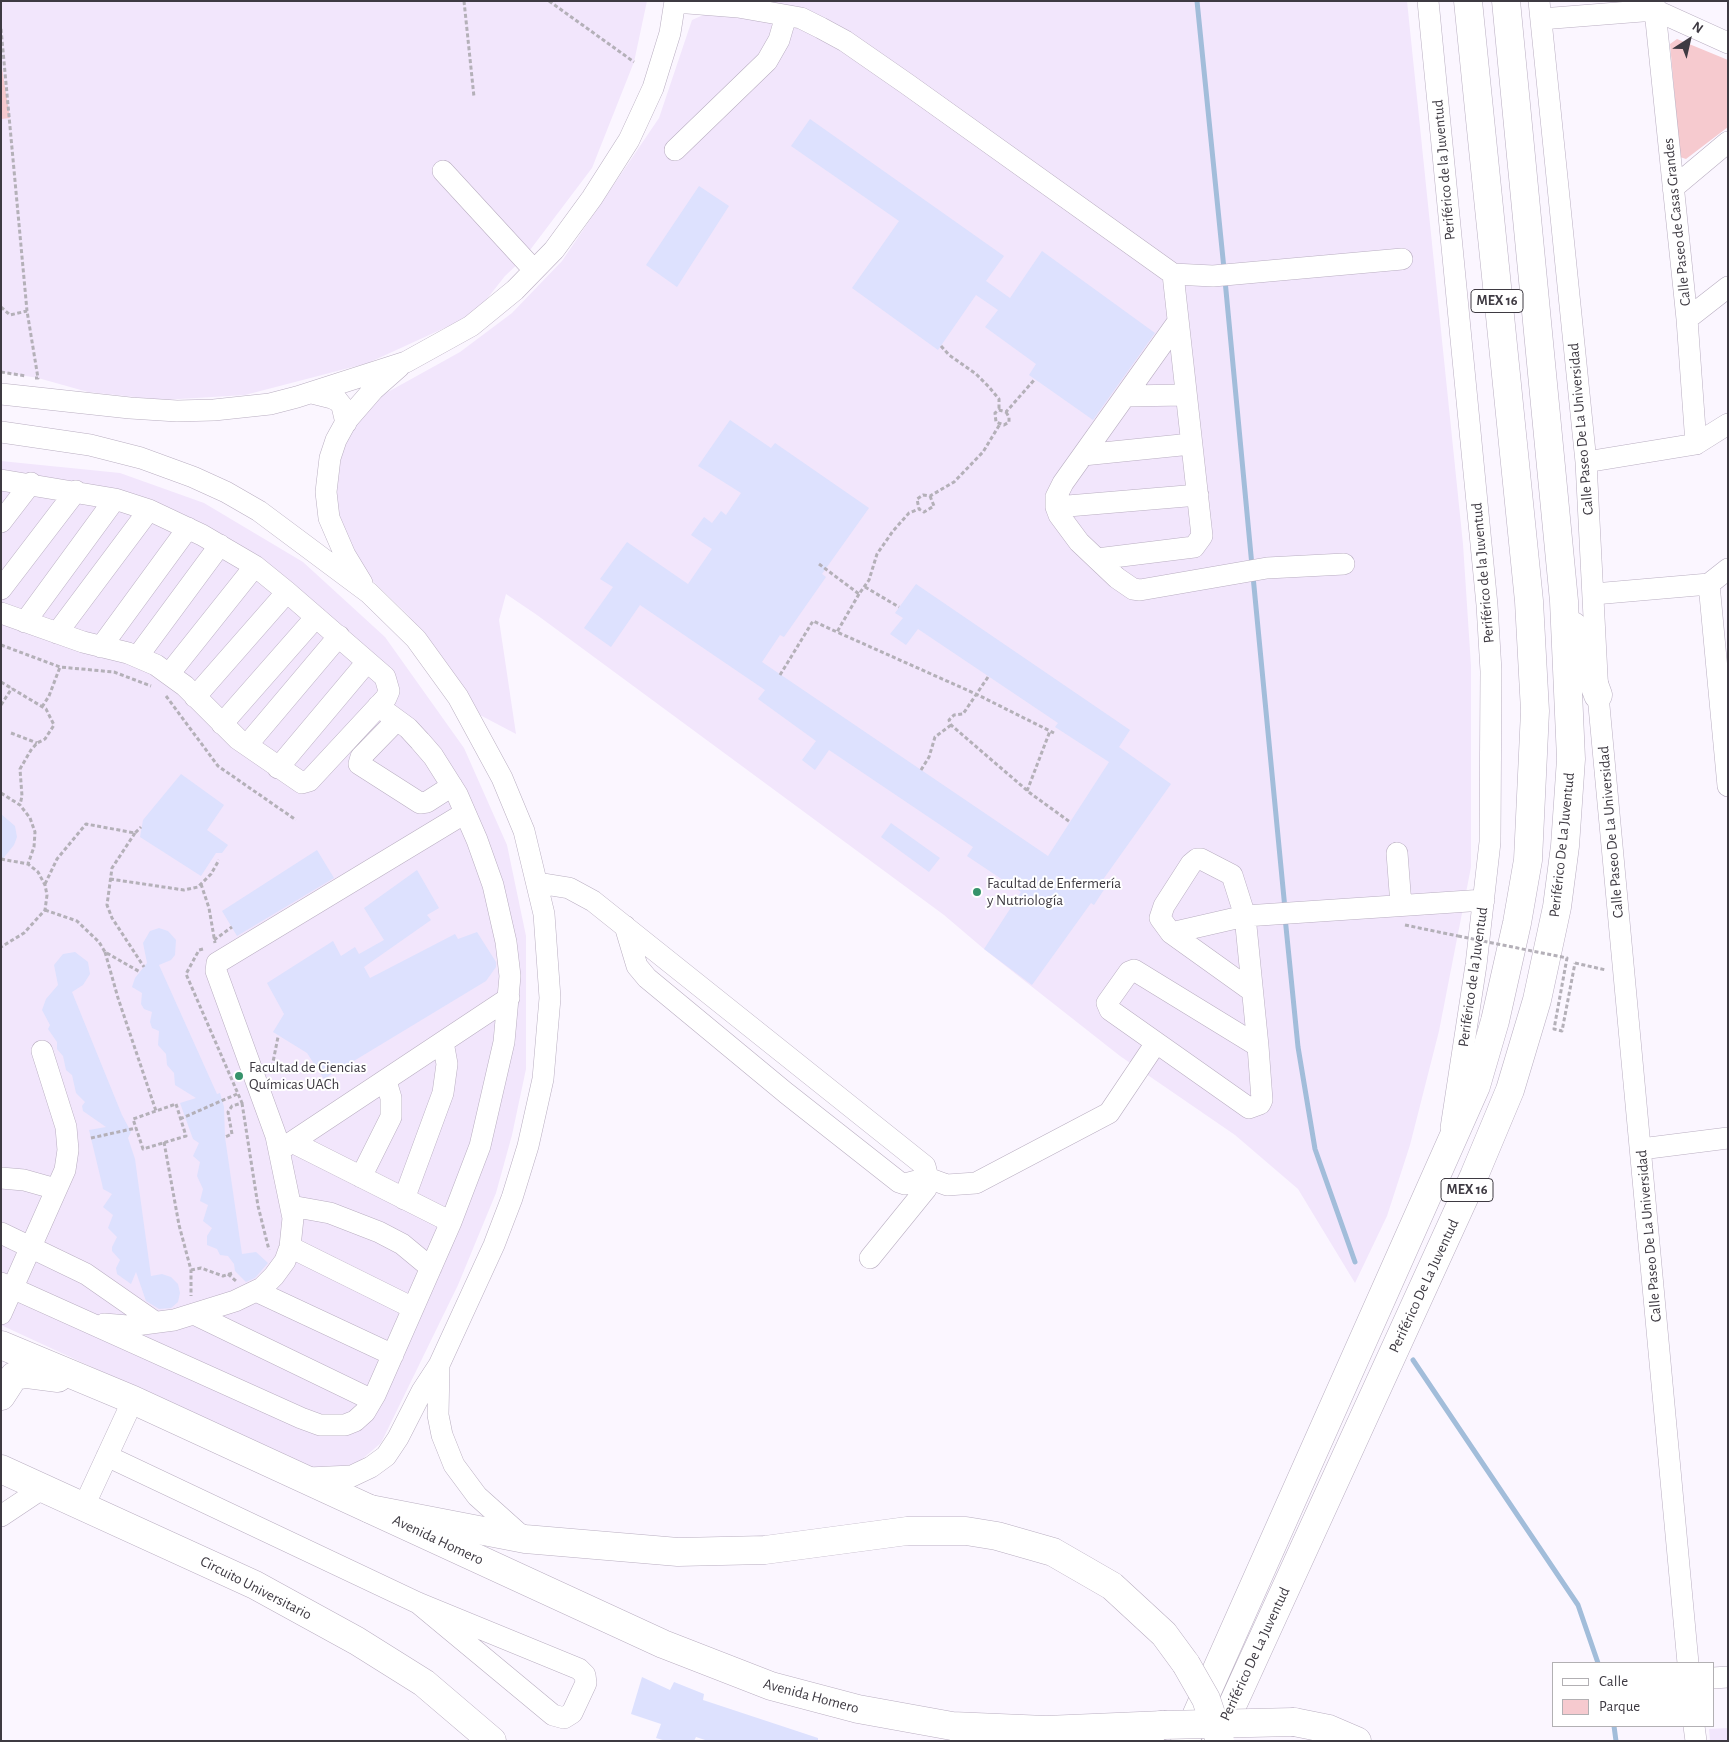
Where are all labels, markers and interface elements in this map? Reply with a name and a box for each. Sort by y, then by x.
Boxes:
north arrow [1664,15,1714,65]
text: N [1690,19,1706,36]
street label: Periférico de la Juventud [1429,99,1459,241]
street label: Calle Paseo de Casas Grandes [1659,137,1695,307]
road number: MEX 16 [1471,290,1523,312]
street label: Calle Paseo De La Universidad [1565,342,1597,516]
street label: Periférico de la Juventud [1468,502,1498,644]
street label: Calle Paseo De La Universidad [1595,745,1627,919]
street label: Periférico De La Juventud [1545,772,1579,918]
place label: Facultad de Enfermería y Nutriología [987,874,1121,909]
marker: Facultad de Enfermería y Nutriología [971,886,983,898]
street label: Periférico de la Juventud [1454,906,1492,1048]
place label: Facultad de Ciencias Químicas UACh [249,1058,366,1093]
marker: Facultad de Ciencias Químicas UACh [233,1070,245,1082]
street label: Calle Paseo De La Universidad [1633,1149,1665,1323]
road number: MEX 16 [1441,1178,1493,1202]
street label: Periférico De La Juventud [1385,1216,1463,1356]
street label: Avenida Homero [390,1511,486,1569]
street label: Circuito Universitario [197,1552,315,1624]
street label: Periférico De La Juventud [1216,1584,1294,1724]
legend [1552,1662,1714,1727]
text: Calle [1599,1674,1628,1689]
street label: Avenida Homero [761,1675,861,1717]
text: Parque [1599,1699,1640,1714]

